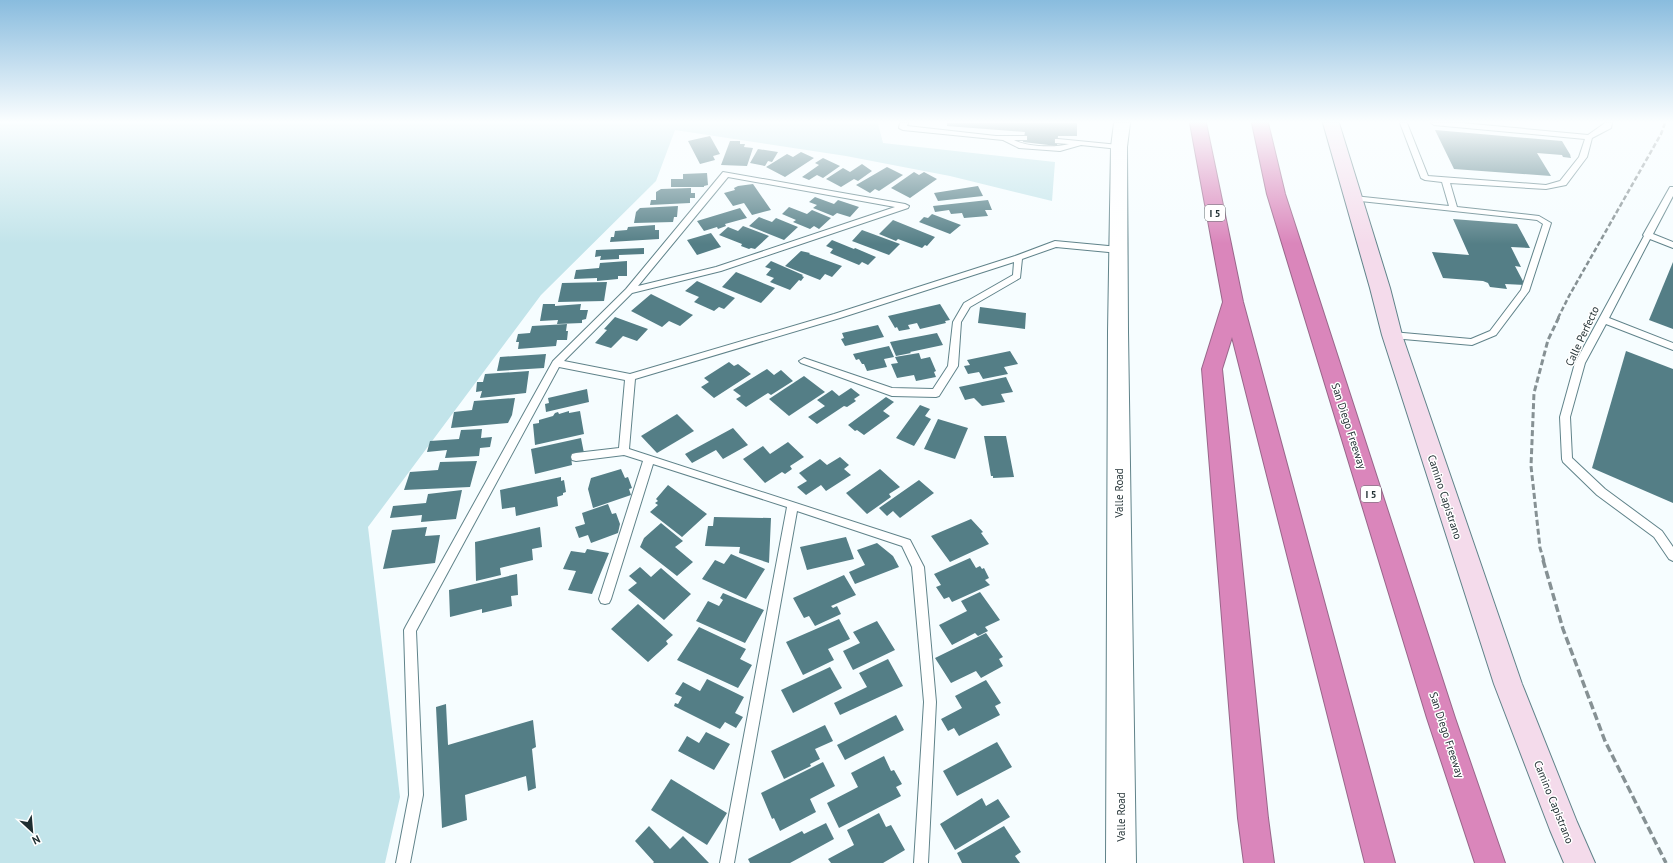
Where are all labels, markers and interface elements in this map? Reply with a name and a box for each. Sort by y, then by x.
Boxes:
road number: I 5 [1205,205,1225,221]
street label: Calle Perfecto [1562,304,1602,368]
street label: San Diego Freeway [1328,381,1370,472]
street label: Camino Capistrano [1425,453,1465,541]
street label: Valle Road [1112,468,1126,519]
road number: I 5 [1361,486,1381,502]
street label: San Diego Freeway [1426,690,1468,781]
street label: Camino Capistrano [1531,758,1577,846]
street label: Valle Road [1114,792,1128,843]
north arrow [12,811,52,851]
text: N [30,832,43,848]

